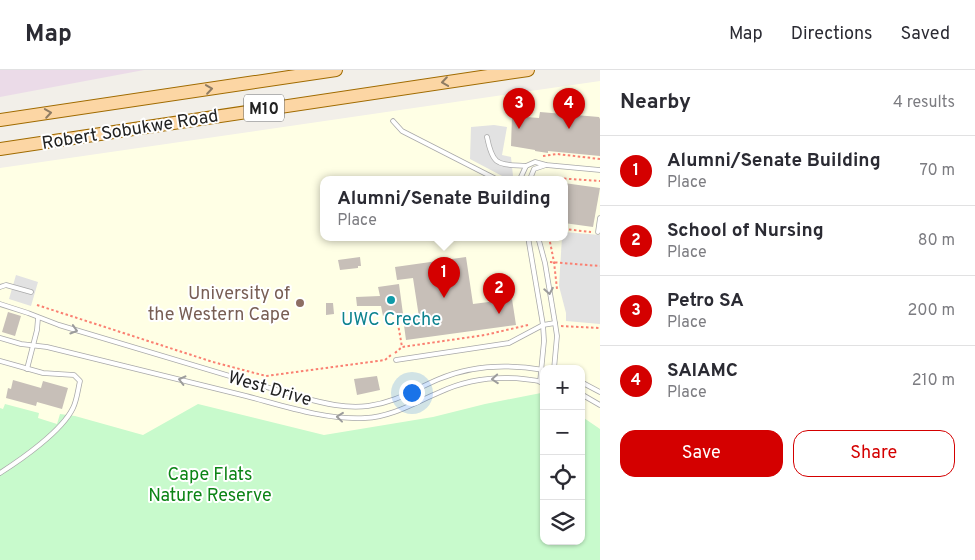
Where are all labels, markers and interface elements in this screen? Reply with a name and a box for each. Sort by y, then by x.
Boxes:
text: Map [25,20,72,50]
text: Map [729,23,763,46]
text: Directions [791,23,873,46]
text: Saved [901,23,950,46]
one-way arrow [441,76,449,87]
one-way arrow [205,84,213,94]
pin: 3 [503,88,535,129]
pin: 4 [553,88,585,129]
text: Nearby [620,89,691,116]
text: 4 results [893,93,955,113]
road number: M10 [244,94,284,122]
street label: Robert Sobukwe Road [40,105,220,156]
one-way arrow [44,108,53,118]
text: Alumni/Senate Building [667,149,881,173]
text: 1 [633,161,639,181]
text: 70 m [920,161,955,181]
text: Place [667,173,707,193]
popup [320,176,568,241]
text: Alumni/Senate Building [337,187,551,211]
text: Place [337,211,377,231]
text: School of Nursing [667,219,824,243]
text: 2 [631,231,641,251]
text: 80 m [918,231,955,251]
text: Place [667,243,707,263]
pin: 1 [428,257,460,298]
pin: 2 [483,273,515,314]
place label: University of the Western Cape [148,283,290,327]
one-way arrow [544,287,554,296]
text: Petro SA [667,289,744,313]
marker: UWC Creche [385,294,397,306]
marker: University of the Western Cape [294,297,306,309]
text: 3 [631,301,641,321]
text: 200 m [907,301,955,321]
place label: UWC Creche [341,309,441,332]
text: Place [667,313,707,333]
one-way arrow [69,324,77,334]
text: SAIAMC [667,359,738,383]
map controls [540,365,585,545]
button: + [540,365,585,410]
street label: West Drive [225,367,314,412]
text: 4 [631,371,641,391]
text: 210 m [912,371,955,391]
one-way arrow [491,373,499,384]
one-way arrow [177,375,186,386]
your location [399,380,425,406]
text: Place [667,383,707,403]
button: − [540,410,585,455]
one-way arrow [336,412,344,423]
button: Save [620,430,783,477]
button: Share [793,430,955,477]
button: locate [540,455,585,500]
park label: Cape Flats Nature Reserve [148,464,272,508]
button: layers [540,500,585,545]

